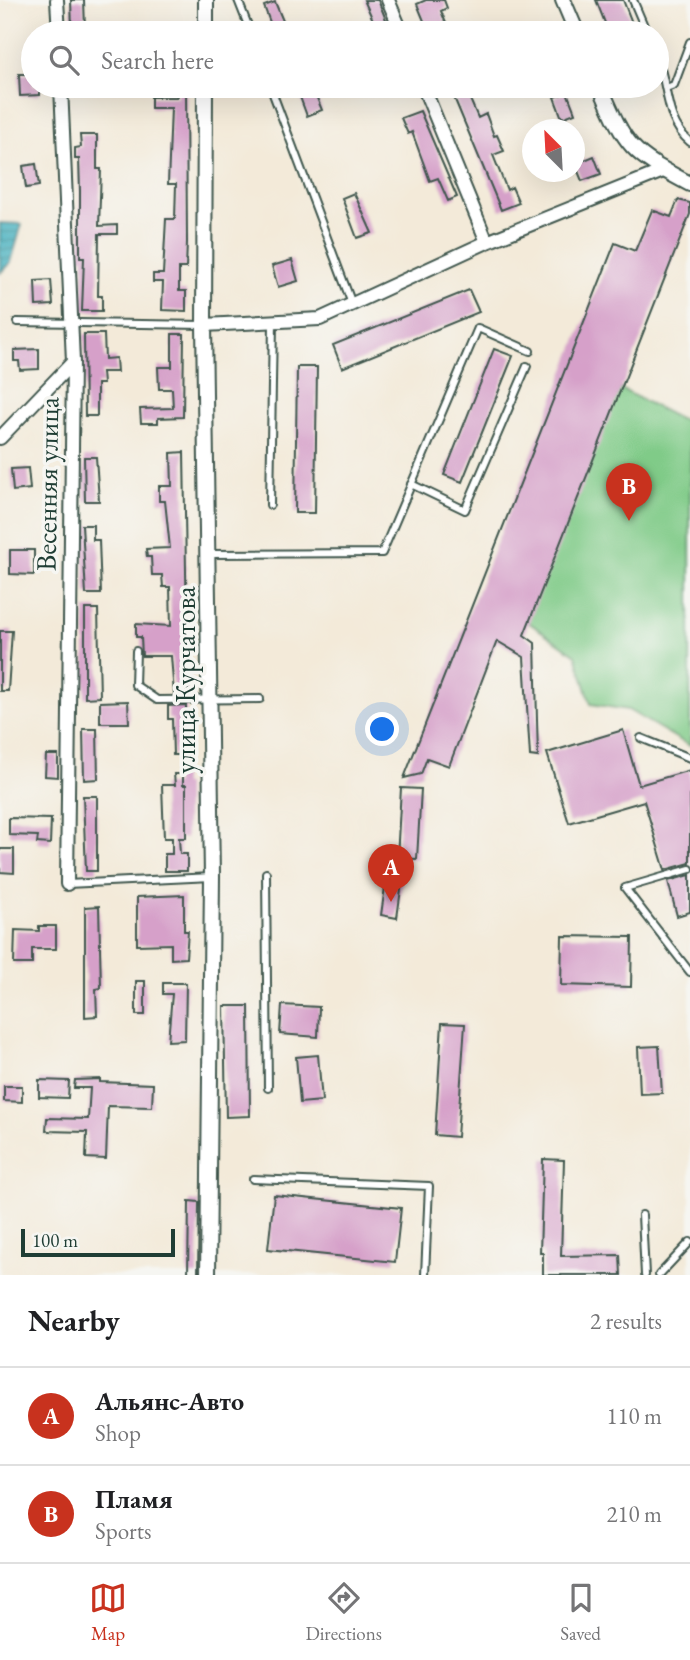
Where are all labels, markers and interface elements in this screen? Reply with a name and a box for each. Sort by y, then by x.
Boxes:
search box [21,21,669,98]
icon: search [45,41,83,79]
text: Search here [101,43,214,77]
north arrow [522,119,585,182]
street label: Весенняя улица [27,396,67,571]
pin: B [606,463,652,521]
street label: улица Курчатова [167,586,203,774]
your location [365,712,399,746]
pin: A [368,844,414,902]
scale bar [21,1226,175,1258]
text: 100 m [32,1228,78,1253]
text: Nearby [28,1301,120,1340]
text: 2 results [590,1306,662,1336]
text: Альянс-Авто [95,1384,244,1418]
text: A [43,1401,59,1431]
text: 110 m [606,1401,662,1431]
text: Shop [95,1418,141,1448]
text: Пламя [95,1482,173,1516]
text: B [44,1499,58,1529]
text: 210 m [606,1499,662,1529]
text: Sports [95,1516,151,1546]
tab: Map [89,1579,127,1646]
tab: Directions [305,1579,382,1646]
tab: Saved [560,1579,601,1646]

